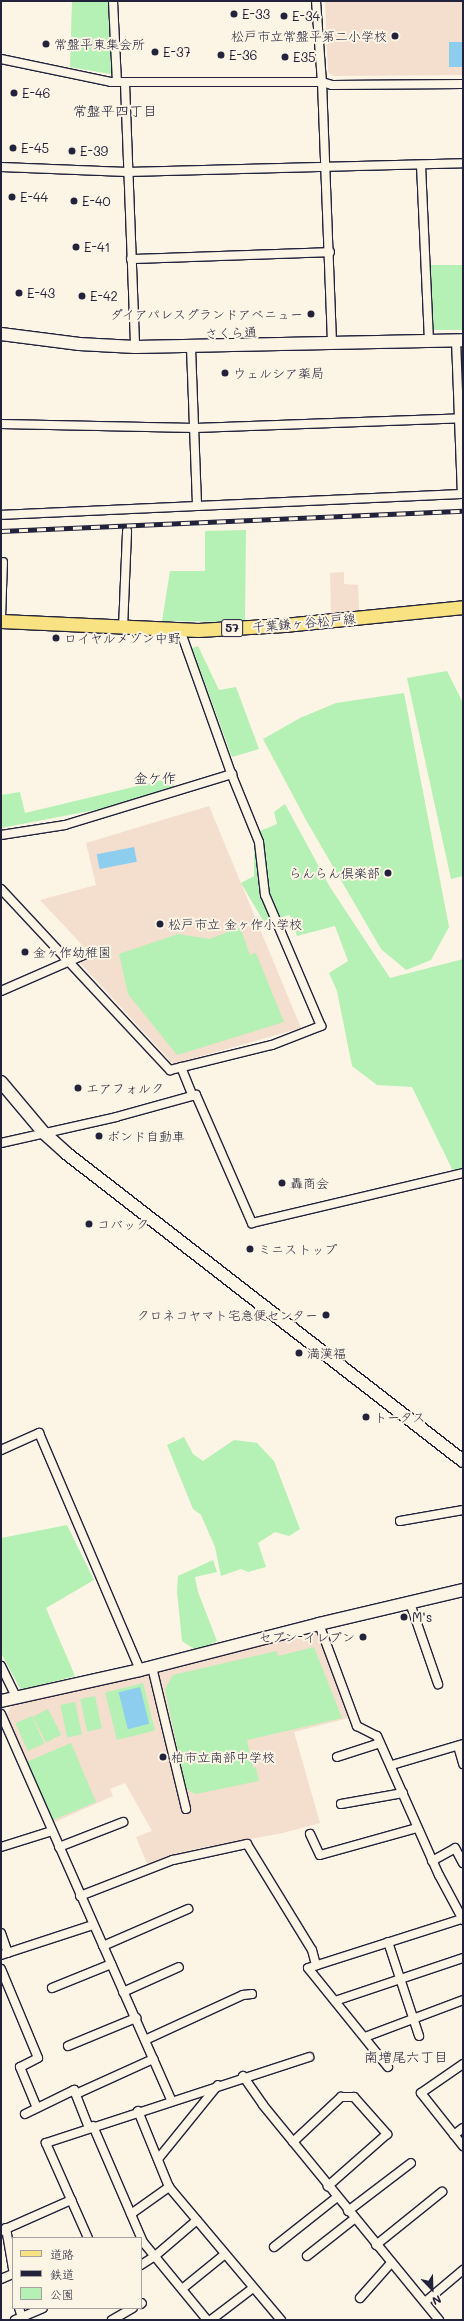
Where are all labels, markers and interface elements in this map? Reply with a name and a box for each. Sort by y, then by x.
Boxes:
place label: E-33 [242,6,270,22]
place label: E-34 [292,8,320,24]
marker: E-33 [229,9,239,19]
marker: E-34 [279,11,289,21]
place label: 松戸市立常盤平第二小学校 [231,28,387,44]
marker: 松戸市立常盤平第二小学校 [390,31,400,41]
place label: 常盤平東集会所 [54,36,145,52]
marker: 常盤平東集会所 [41,39,51,49]
place label: E-37 [163,44,191,60]
marker: E-37 [150,47,160,57]
place label: E-36 [229,47,257,63]
place label: E35 [293,49,316,65]
marker: E-36 [216,50,226,60]
marker: E35 [280,52,290,62]
place label: E-46 [22,85,50,101]
marker: E-46 [9,88,19,98]
district label: 常盤平四丁目 [73,103,157,119]
place label: E-45 [21,140,49,156]
marker: E-45 [8,143,18,153]
place label: E-39 [80,143,108,159]
marker: E-39 [67,146,77,156]
place label: E-44 [20,189,48,205]
marker: E-44 [7,192,17,202]
place label: E-40 [82,193,111,209]
marker: E-40 [69,196,79,206]
place label: E-41 [84,239,110,255]
marker: E-41 [71,242,81,252]
place label: E-43 [27,285,55,301]
marker: E-43 [14,288,24,298]
place label: E-42 [90,288,118,304]
marker: E-42 [77,291,87,301]
place label: ダイアパレスグランドアベニュー [108,306,303,322]
marker: ダイアパレスグランドアベニュー [306,309,316,319]
street label: さくら通 [205,324,257,342]
place label: ウェルシア薬局 [233,365,324,381]
marker: ウェルシア薬局 [220,368,230,378]
street label: 千葉鎌ヶ谷松戸線 [252,611,356,635]
road number: 57 [221,618,243,638]
place label: ロイヤルメゾン中野 [64,630,181,646]
marker: ロイヤルメゾン中野 [51,633,61,643]
district label: 金ケ作 [134,770,176,786]
place label: らんらん倶楽部 [289,865,380,881]
marker: らんらん倶楽部 [383,868,393,878]
place label: 松戸市立 金ヶ作小学校 [168,916,302,932]
marker: 松戸市立 金ヶ作小学校 [155,919,165,929]
place label: 金ヶ作幼稚園 [33,944,111,960]
marker: 金ヶ作幼稚園 [20,947,30,957]
place label: エアフォルク [86,1080,164,1096]
marker: エアフォルク [73,1083,83,1093]
place label: ボンド自動車 [107,1128,185,1144]
marker: ボンド自動車 [94,1131,104,1141]
place label: 轟商会 [290,1175,329,1191]
marker: 轟商会 [277,1178,287,1188]
place label: コバック [97,1216,149,1232]
marker: コバック [84,1219,94,1229]
place label: ミニストップ [258,1241,336,1257]
marker: ミニストップ [245,1244,255,1254]
place label: クロネコヤマト宅急便センター [136,1307,318,1323]
marker: クロネコヤマト宅急便センター [321,1310,331,1320]
place label: 満漢福 [307,1345,346,1361]
marker: 満漢福 [294,1348,304,1358]
place label: トータス [374,1409,426,1425]
marker: トータス [361,1412,371,1422]
place label: M‘s [412,1609,432,1625]
marker: M‘s [399,1612,409,1622]
place label: セブン-イレブン [259,1629,355,1645]
marker: セブン-イレブン [358,1632,368,1642]
place label: 柏市立南部中学校 [171,1749,275,1765]
marker: 柏市立南部中学校 [158,1752,168,1762]
district label: 南増尾六丁目 [364,2049,448,2065]
legend [12,2237,142,2309]
text: 道路 [50,2246,74,2262]
text: 鉄道 [50,2266,74,2282]
north arrow [412,2269,452,2309]
text: 公園 [50,2286,74,2302]
text: N [430,2292,444,2309]

